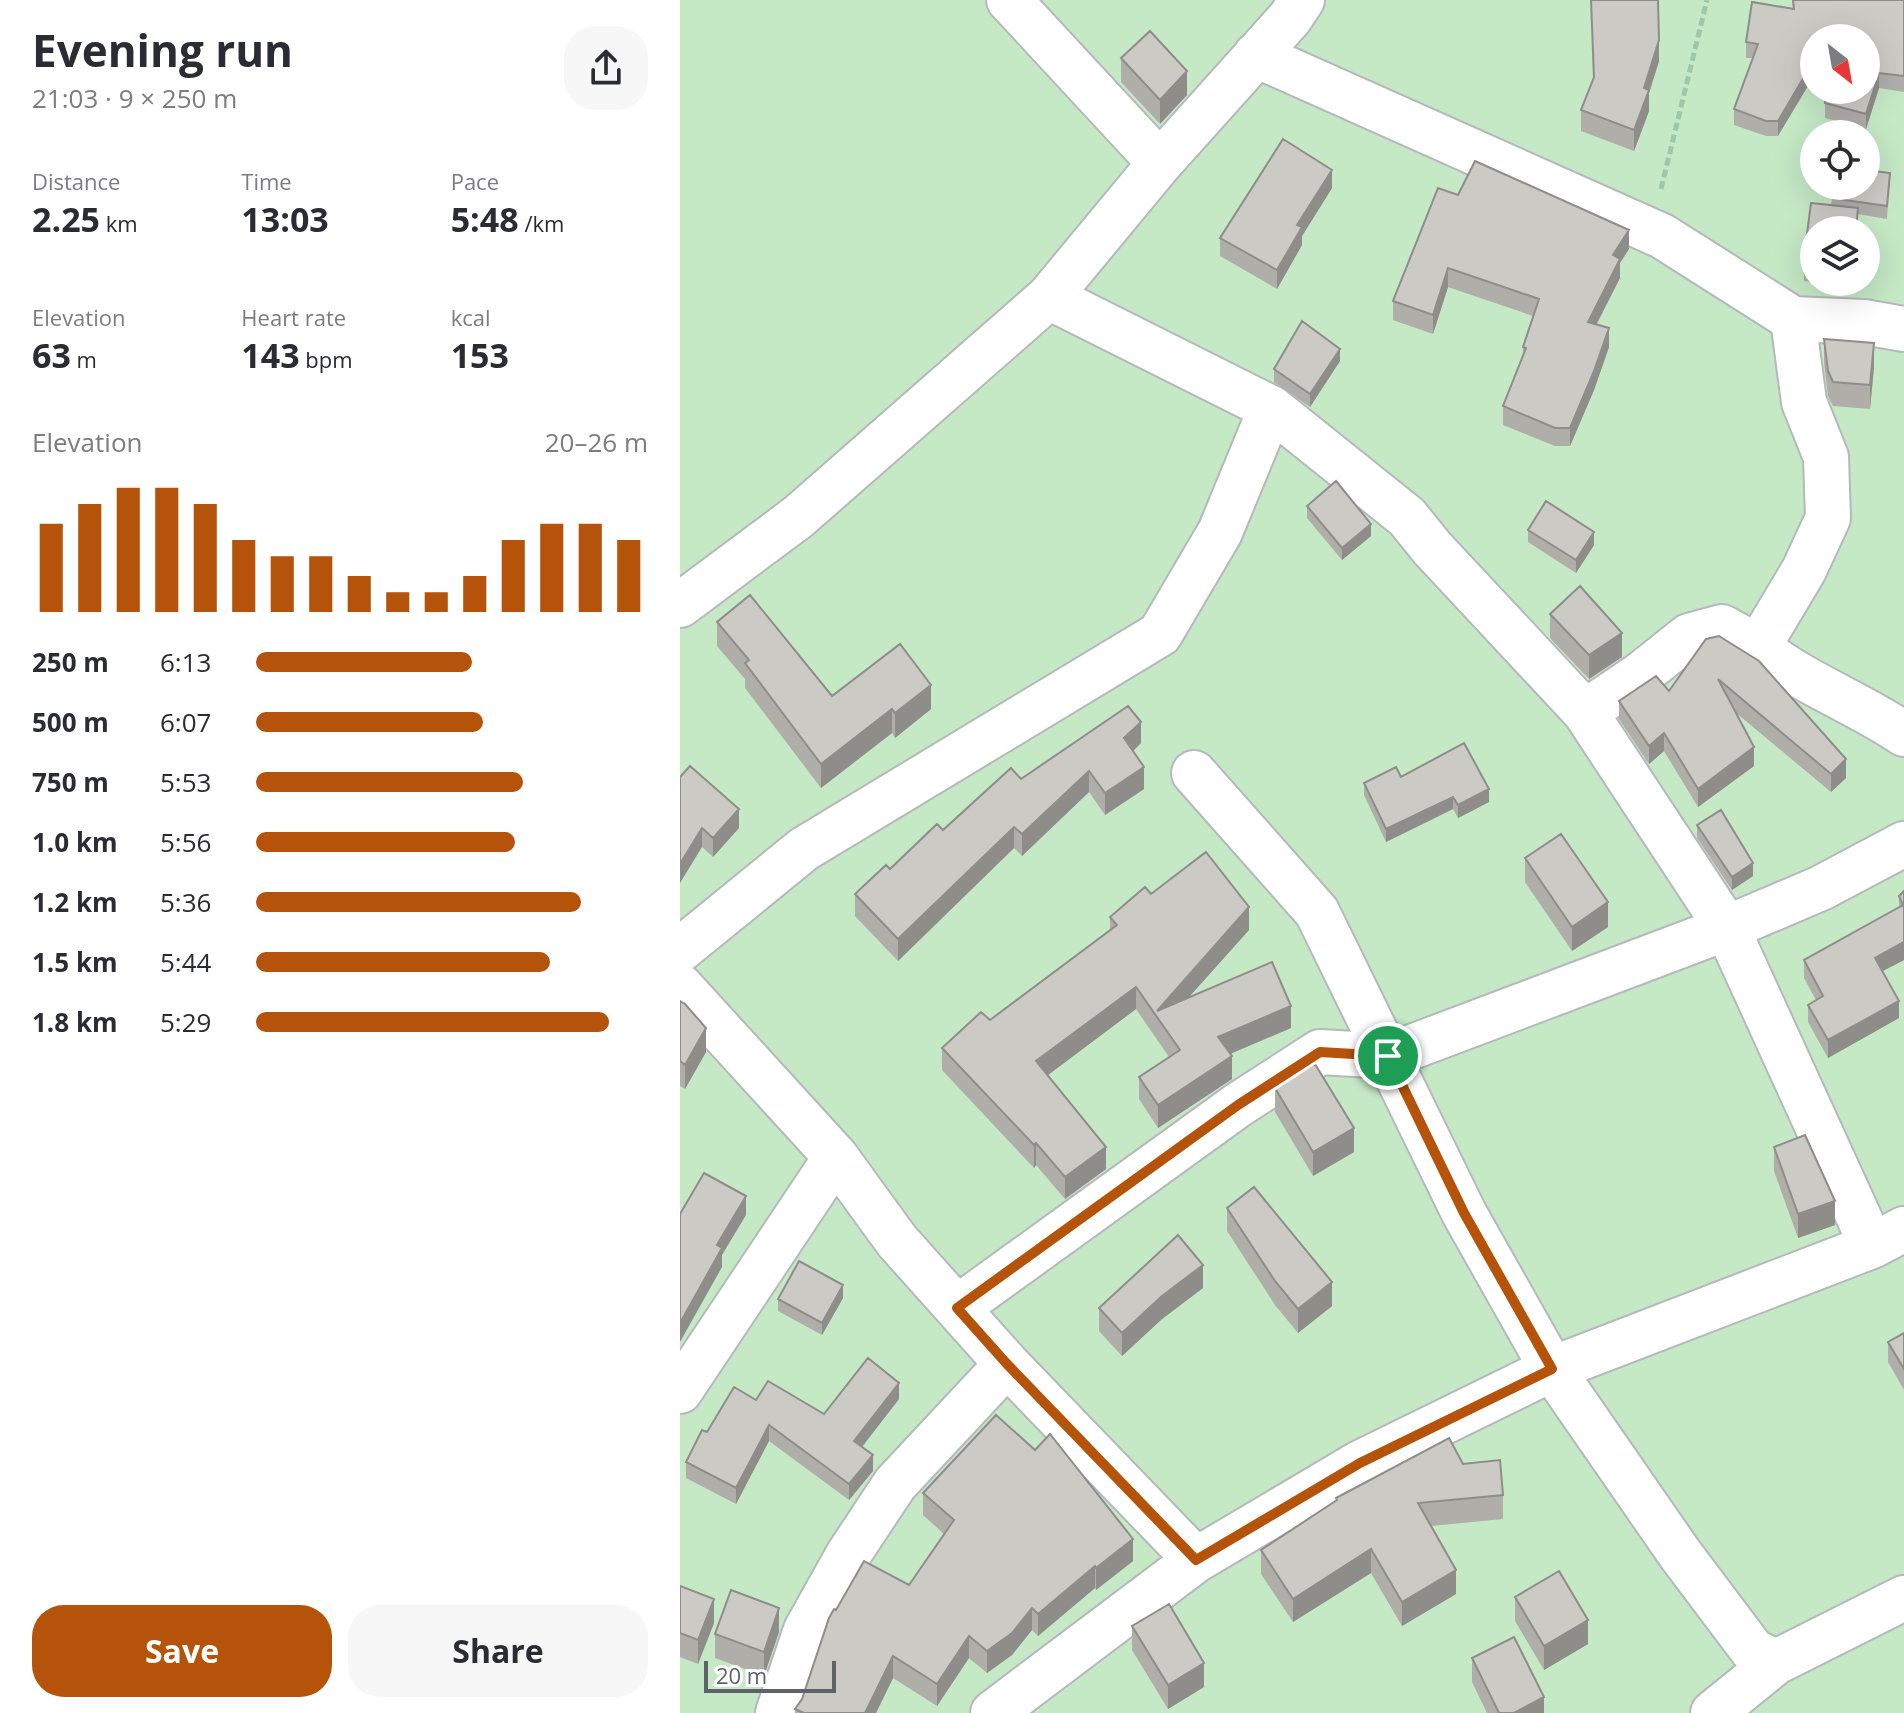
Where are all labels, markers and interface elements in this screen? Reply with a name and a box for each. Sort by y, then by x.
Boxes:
text: Evening run [32,20,293,80]
north arrow [1800,24,1880,104]
map controls [1800,24,1880,296]
button: share [564,26,648,110]
text: 21:03 · 9 × 250 m [32,80,237,116]
button: locate [1800,120,1880,200]
text: Distance [32,166,120,196]
text: Time [241,166,292,196]
text: Pace [451,166,499,196]
text: 2.25 [32,196,100,242]
text: 13:03 [241,196,329,242]
text: 5:48 [451,196,519,242]
text: km [100,208,138,238]
text: /km [519,208,564,238]
button: layers [1800,216,1880,296]
text: Elevation [32,302,125,332]
text: Heart rate [241,302,346,332]
text: kcal [451,302,491,332]
text: 63 [32,332,71,378]
text: 143 [241,332,300,378]
text: 153 [451,332,509,378]
text: m [71,344,97,374]
text: bpm [300,344,353,374]
text: Elevation [32,424,142,460]
text: 20–26 m [545,424,648,460]
text: 250 m [32,644,109,680]
text: 6:13 [160,644,211,680]
text: 500 m [32,704,109,740]
text: 6:07 [160,704,211,740]
text: 750 m [32,764,109,800]
text: 5:53 [160,764,211,800]
text: 1.0 km [32,824,118,860]
text: 5:56 [160,824,211,860]
text: 1.2 km [32,884,118,920]
text: 5:36 [160,884,211,920]
text: 1.5 km [32,944,118,980]
text: 5:44 [160,944,211,980]
text: 1.8 km [32,1004,118,1040]
text: 5:29 [160,1004,211,1040]
pin [1354,1022,1422,1090]
icon: arrive [1366,1034,1410,1078]
button: Save [32,1605,332,1697]
button: Share [348,1605,648,1697]
scale bar [704,1657,836,1693]
text: 20 m [716,1660,767,1690]

